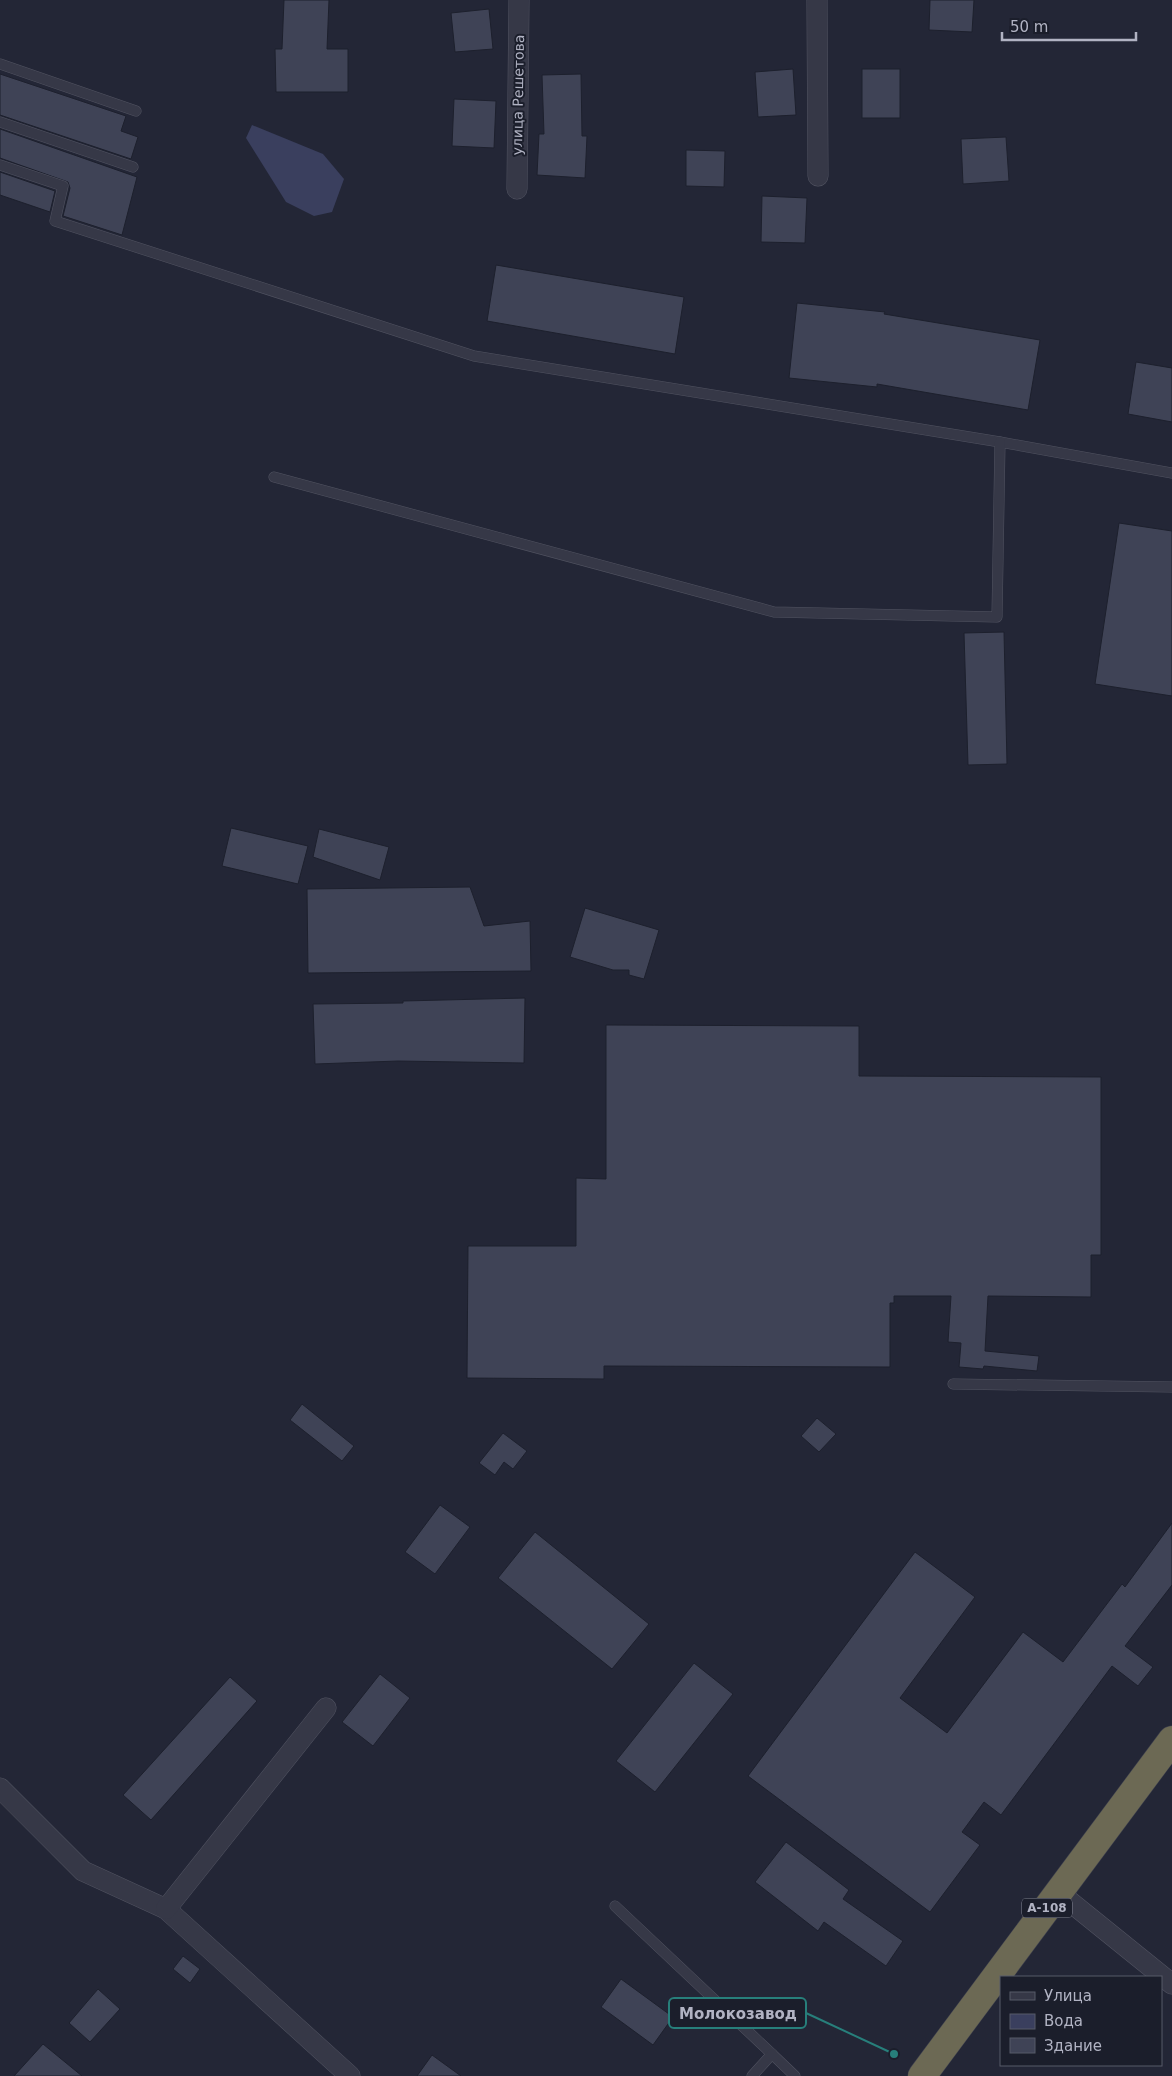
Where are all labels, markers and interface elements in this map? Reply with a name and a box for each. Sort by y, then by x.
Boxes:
scale bar [1002,10,1136,42]
text: 50 m [1010,18,1048,36]
street label: улица Решетова [509,34,527,156]
road number: А-108 [1022,1899,1072,1918]
legend [1000,1976,1162,2066]
text: Улица [1044,1987,1092,2005]
callout: Молокозавод [669,1998,806,2028]
text: Молокозавод [679,2005,797,2023]
text: Вода [1044,2012,1083,2030]
text: Здание [1044,2037,1102,2055]

